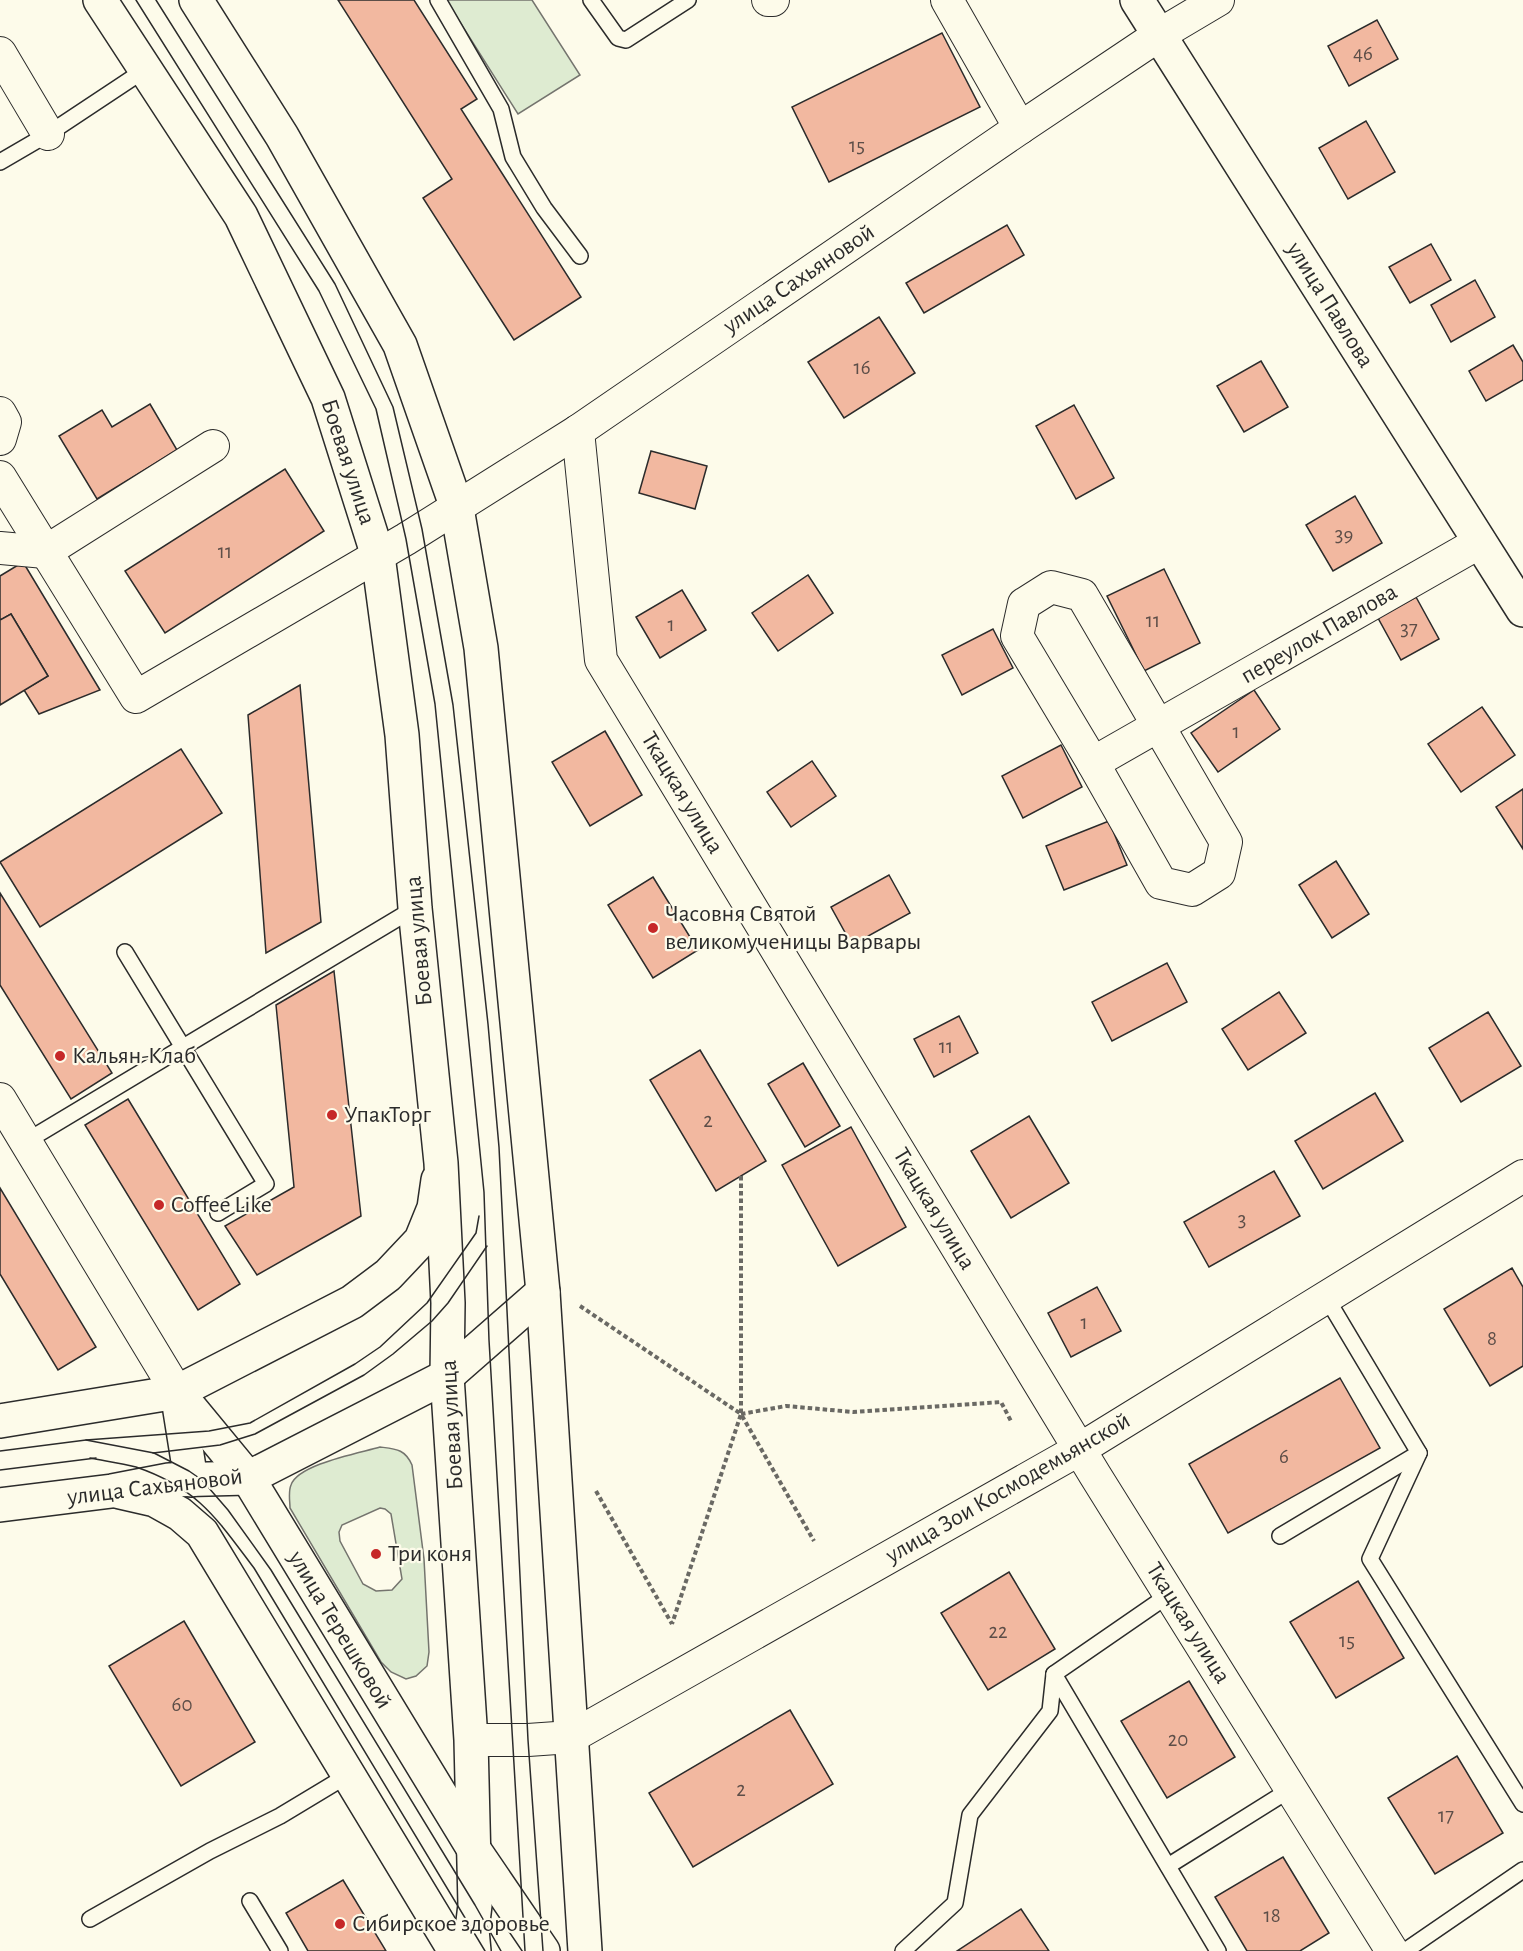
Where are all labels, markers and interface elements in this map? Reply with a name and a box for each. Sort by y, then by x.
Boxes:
house number: 46 [1353,43,1373,64]
house number: 15 [849,135,865,156]
street label: улица Сахьяновой [718,220,879,339]
street label: улица Павлова [1281,237,1378,372]
house number: 16 [853,357,871,378]
street label: Боевая улица [316,396,380,528]
house number: 39 [1335,524,1353,545]
house number: 11 [218,541,232,562]
street label: переулок Павлова [1237,580,1401,688]
house number: 11 [1146,610,1160,631]
house number: 1 [667,614,675,635]
house number: 37 [1400,618,1418,639]
house number: 1 [1232,721,1240,742]
street label: Ткацкая улица [636,728,728,858]
street label: Боевая улица [401,875,437,1007]
place label: Часовня Святой великомученицы Варвары [665,902,921,954]
marker: Часовня Святой великомученицы Варвары [646,921,660,935]
house number: 11 [939,1036,953,1057]
place label: Кальян-Клаб [72,1044,196,1068]
marker: Кальян-Клаб [53,1049,67,1063]
place label: УпакТорг [344,1103,431,1127]
marker: УпакТорг [325,1108,339,1122]
house number: 2 [703,1110,713,1131]
street label: Ткацкая улица [888,1144,980,1274]
place label: Coffee Like [171,1193,272,1217]
marker: Coffee Like [152,1198,166,1212]
house number: 3 [1238,1209,1246,1230]
house number: 1 [1080,1312,1088,1333]
house number: 8 [1487,1328,1497,1349]
street label: Боевая улица [437,1359,467,1491]
street label: улица Зои Космодемьянской [881,1408,1134,1568]
house number: 6 [1279,1446,1289,1467]
street label: улица Сахьяновой [65,1464,244,1510]
place label: Три коня [388,1542,472,1566]
street label: улица Терешковой [283,1546,396,1713]
marker: Три коня [369,1547,383,1561]
street label: Ткацкая улица [1141,1558,1235,1688]
house number: 22 [988,1621,1008,1642]
house number: 15 [1339,1630,1355,1651]
house number: 60 [172,1694,192,1715]
house number: 20 [1168,1729,1188,1750]
house number: 2 [736,1779,746,1800]
house number: 17 [1438,1805,1454,1826]
house number: 18 [1263,1905,1281,1926]
place label: Сибирское здоровье [352,1912,550,1936]
marker: Сибирское здоровье [333,1917,347,1931]

